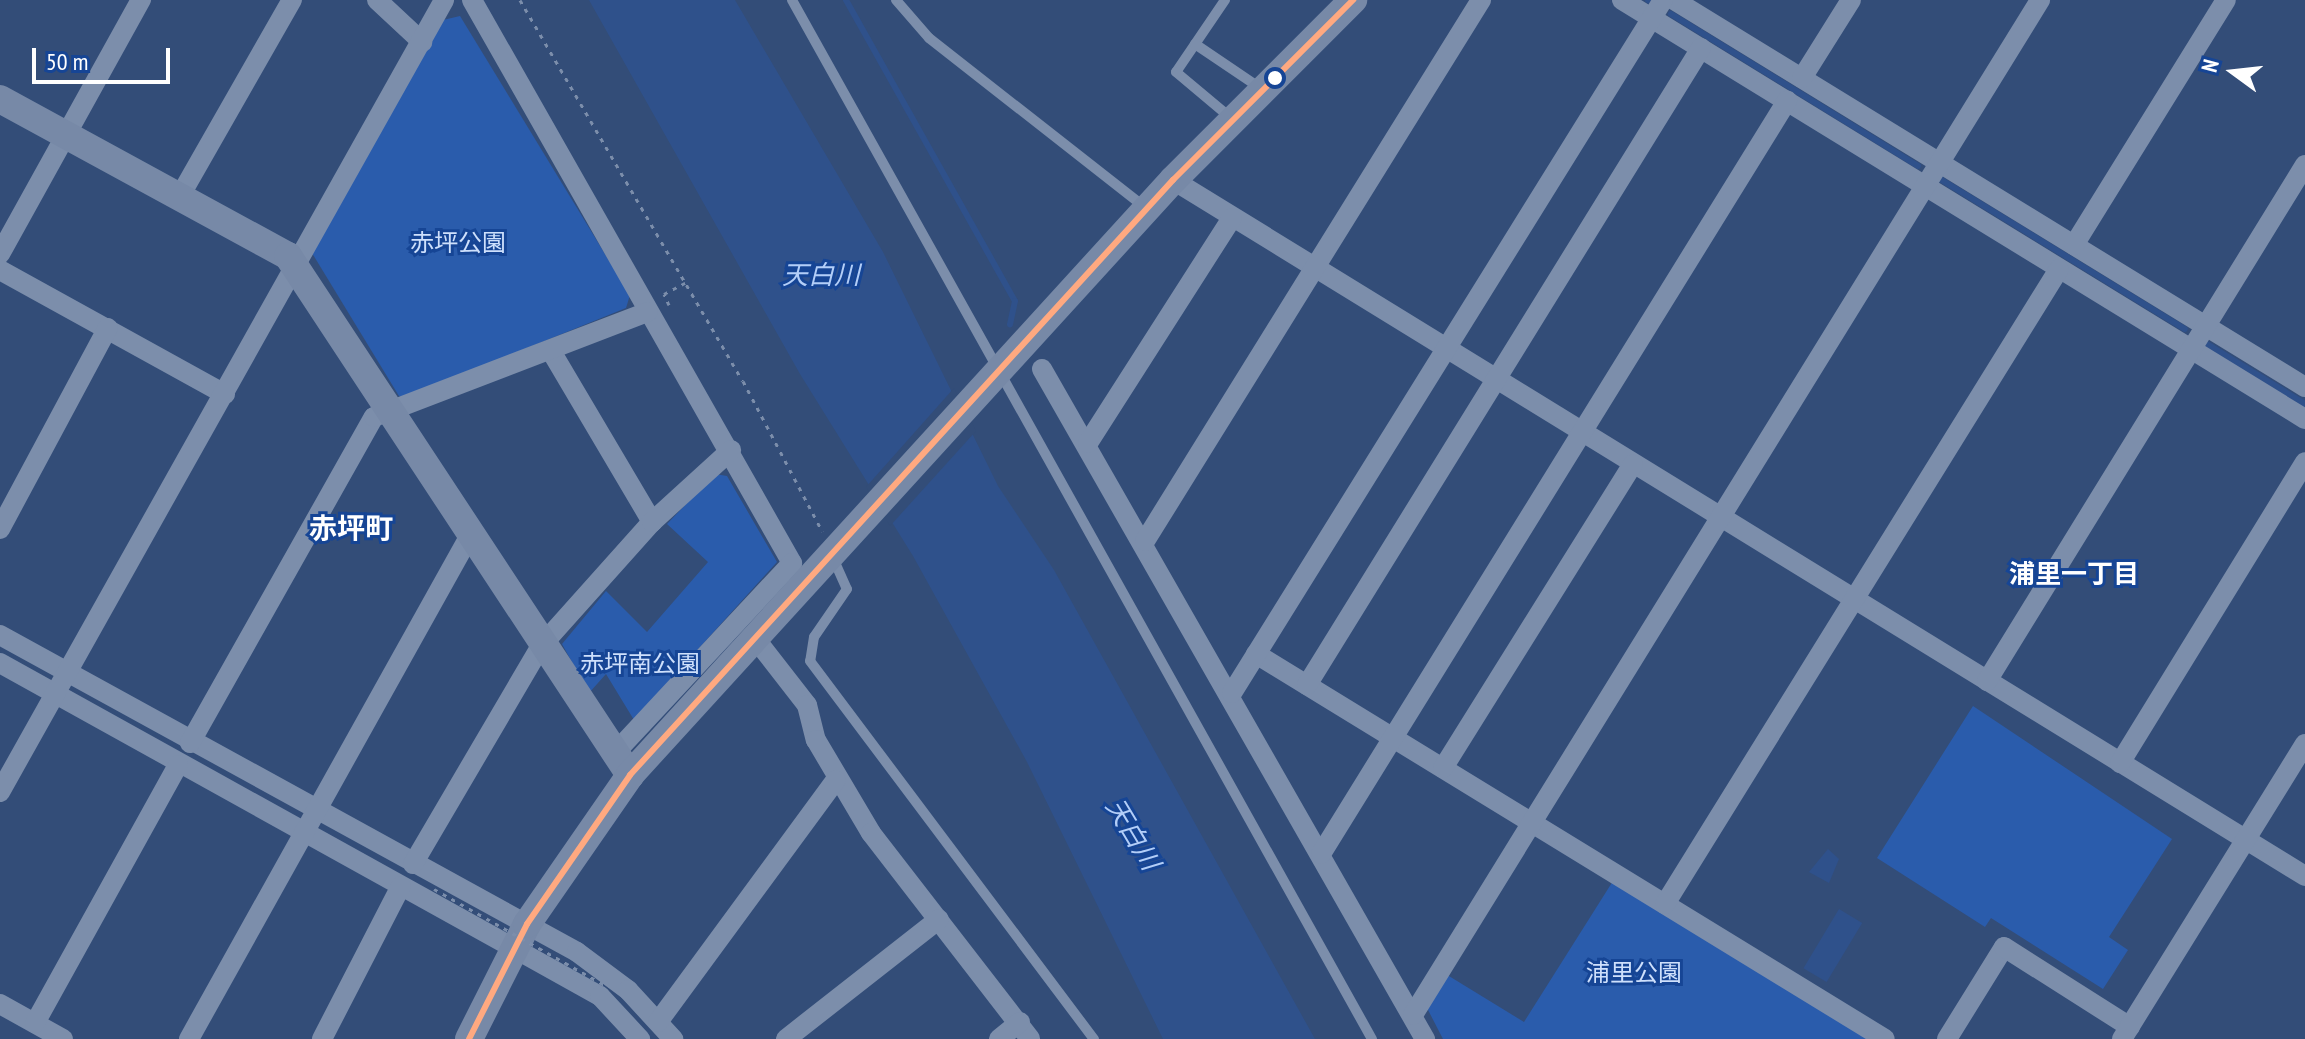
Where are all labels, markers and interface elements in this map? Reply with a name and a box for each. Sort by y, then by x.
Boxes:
scale bar [36,32,174,82]
north arrow [2193,32,2273,112]
text: 50 m [46,46,88,77]
text: N [2195,56,2225,75]
unlabelled marker [1267,70,1283,86]
park label: 赤坪公園 [410,229,506,257]
water label: 天白川 [782,259,860,291]
district label: 赤坪町 [309,511,393,545]
district label: 浦里一丁目 [2009,558,2139,590]
park label: 赤坪南公園 [580,650,700,678]
water label: 天白川 [1100,793,1166,875]
park label: 浦里公園 [1586,959,1682,987]

